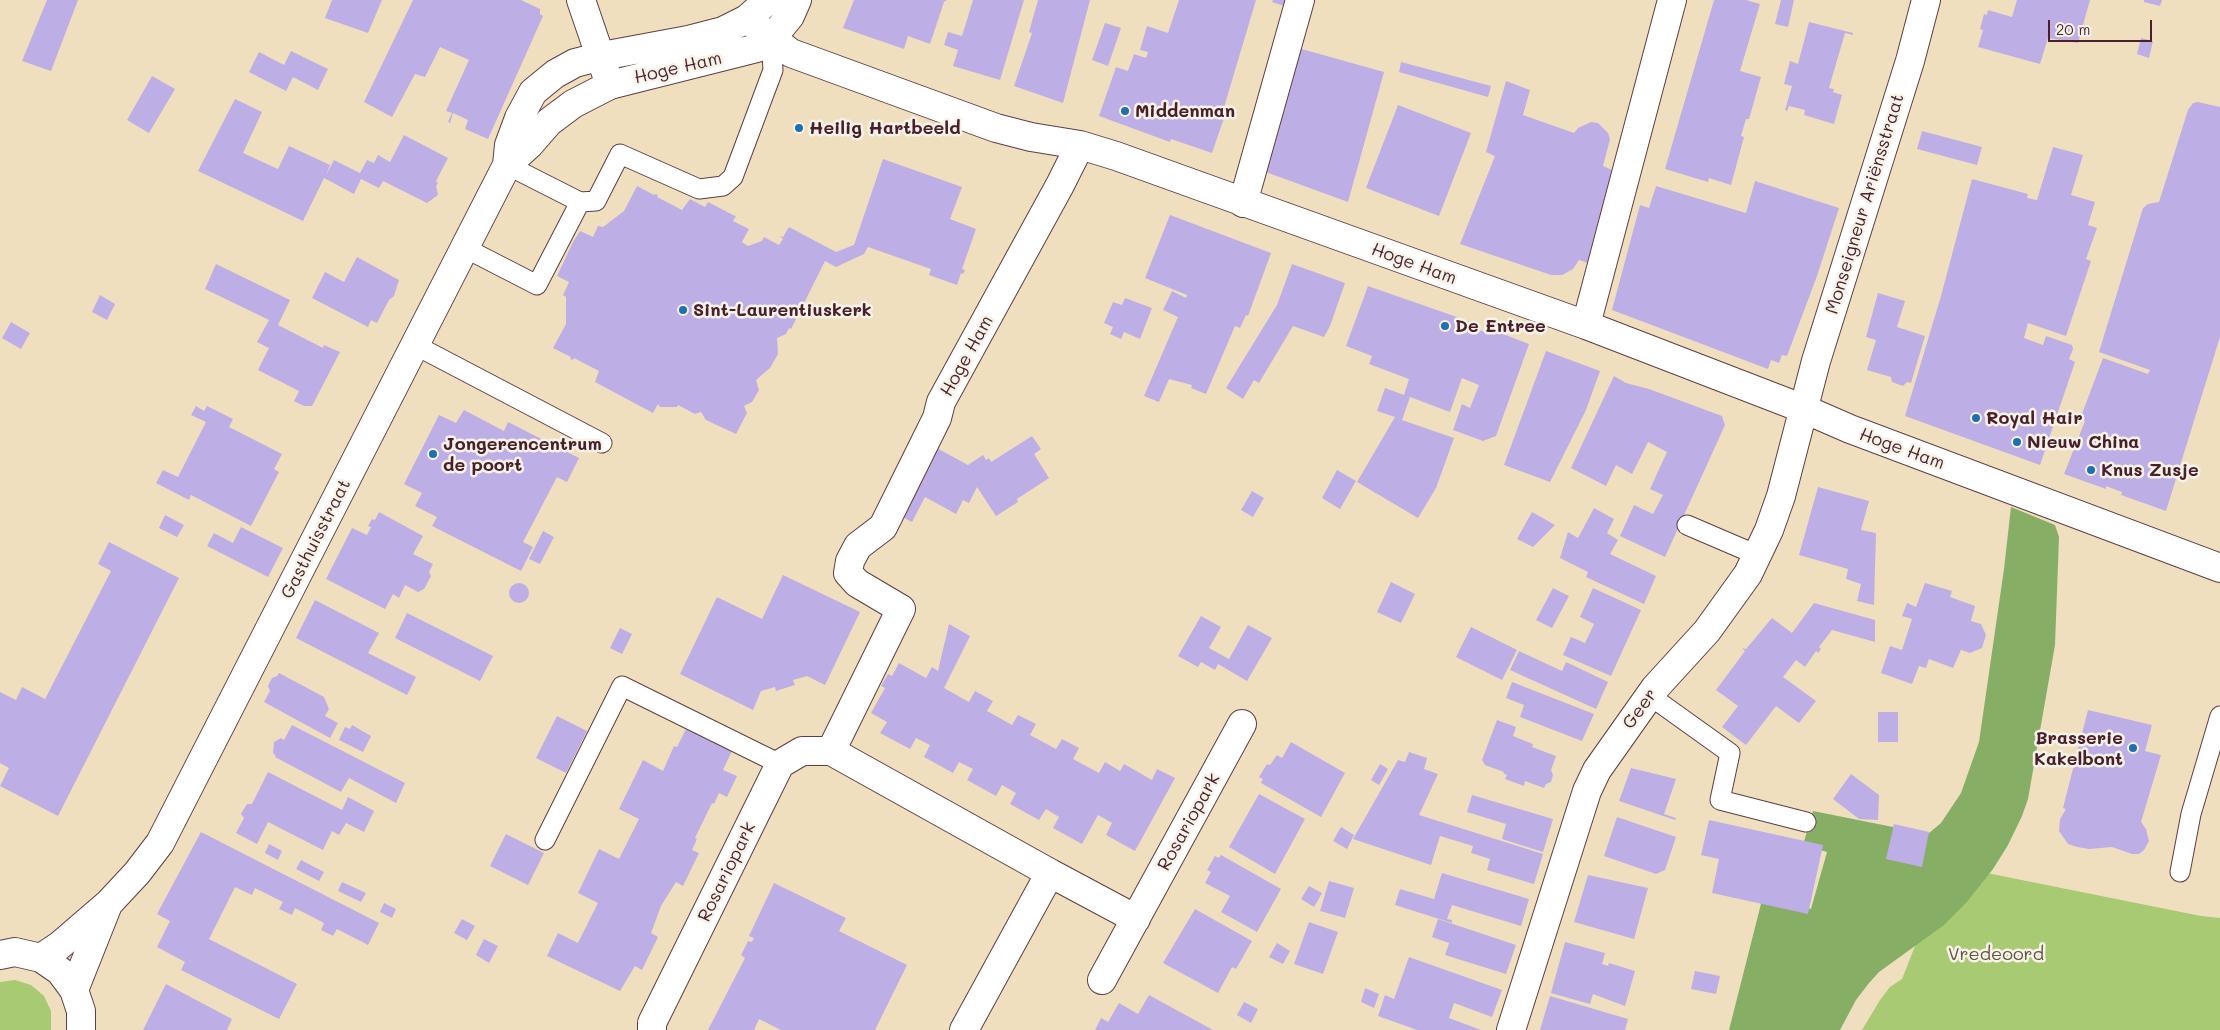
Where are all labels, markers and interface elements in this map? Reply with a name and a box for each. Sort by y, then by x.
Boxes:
scale bar [2050,10,2154,42]
text: 20 m [2056,19,2090,39]
street label: Hoge Ham [632,47,724,89]
street label: Monseigneur Ariënsstraat [1821,91,1909,317]
place label: Middenman [1135,100,1235,122]
marker: Middenman [1119,105,1131,117]
place label: Heilig Hartbeeld [809,117,961,139]
marker: Heilig Hartbeeld [793,122,805,134]
street label: Hoge Ham [1368,239,1460,289]
place label: Sint-Laurentiuskerk [693,299,871,321]
marker: Sint-Laurentiuskerk [677,304,689,316]
street label: Hoge Ham [936,312,998,400]
place label: De Entree [1455,315,1546,337]
marker: De Entree [1439,320,1451,332]
place label: Royal Hair [1986,407,2083,429]
marker: Royal Hair [1970,412,1982,424]
street label: Hoge Ham [1856,424,1948,474]
place label: Nieuw China [2027,431,2139,453]
place label: Jongerencentrum de poort [443,433,602,476]
marker: Nieuw China [2011,436,2023,448]
marker: Jongerencentrum de poort [427,448,439,460]
place label: Knus Zusje [2101,459,2199,481]
marker: Knus Zusje [2085,464,2097,476]
street label: Gasthuisstraat [277,476,355,602]
street label: Geer [1618,685,1662,733]
place label: Brasserie Kakelbont [2034,727,2123,770]
marker: Brasserie Kakelbont [2127,742,2139,754]
street label: Rosariopark [1153,769,1225,875]
street label: Rosariopark [694,819,760,925]
park label: Vredeoord [1948,943,2044,965]

